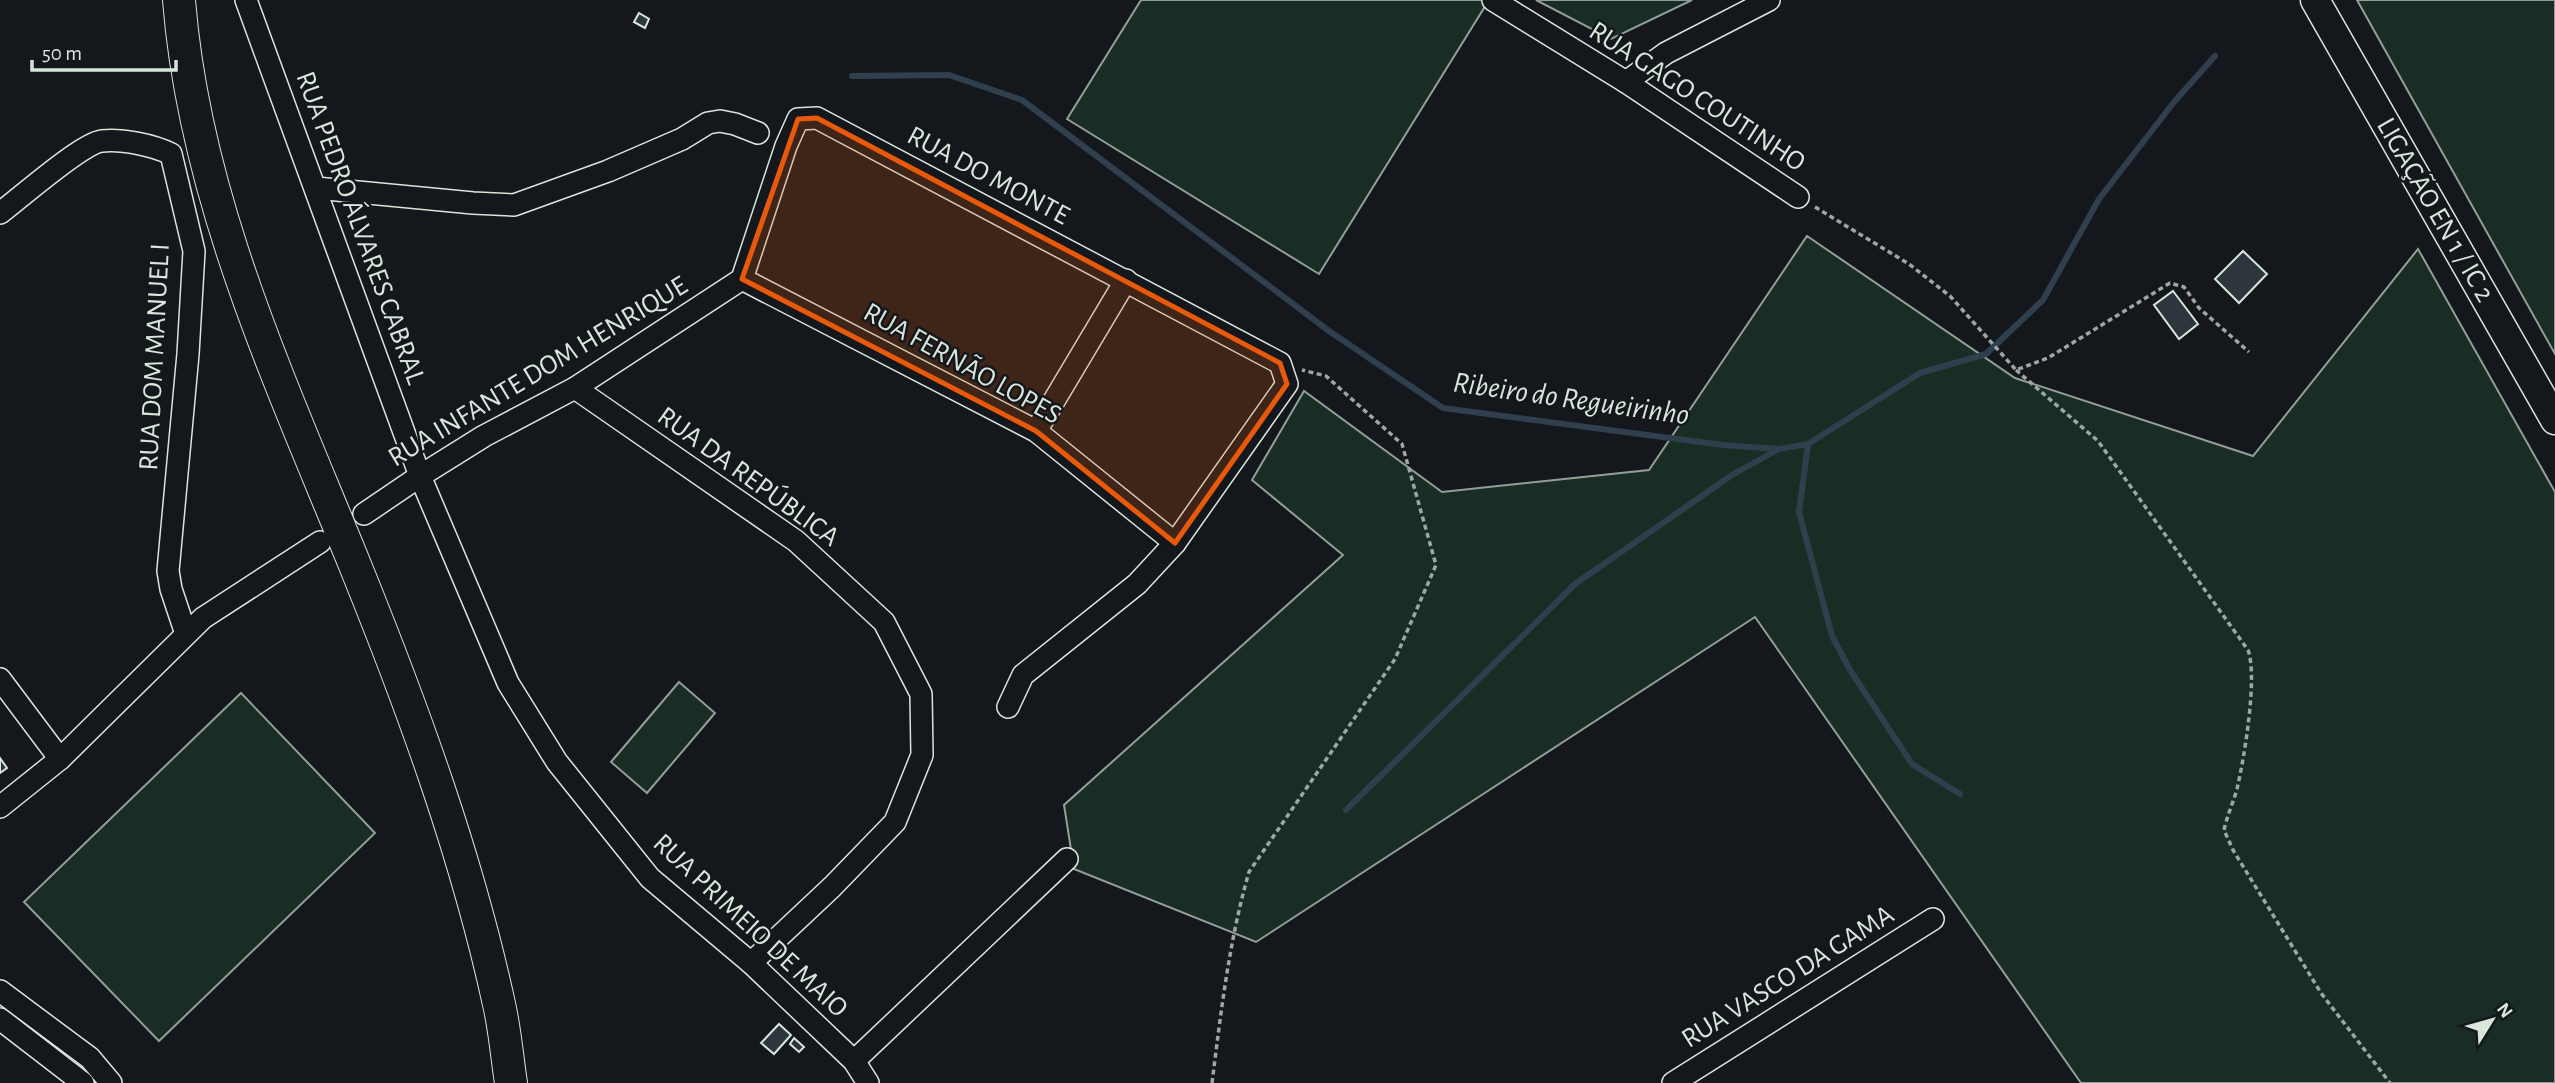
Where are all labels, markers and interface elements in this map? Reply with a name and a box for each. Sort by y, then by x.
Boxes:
street label: RUA GAGO COUTINHO [1584,17,1810,177]
scale bar [32,28,175,72]
text: 50 m [42,43,82,64]
street label: RUA PEDRO ÁLVARES CABRAL [290,67,433,388]
street label: LIGAÇÃO EN 1 / IC 2 [2371,112,2501,307]
street label: RUA DO MONTE [902,122,1074,230]
street label: RUA DOM MANUEL I [135,243,175,471]
street label: RUA INFANTE DOM HENRIQUE [384,272,692,472]
street label: RUA FERNÃO LOPES [859,296,1066,430]
water label: Ribeiro do Regueirinho [1451,368,1691,430]
street label: RUA DA REPÚBLICA [652,399,846,552]
street label: RUA PRIMEIO DE MAIO [647,829,853,1023]
street label: RUA VASCO DA GAMA [1677,900,1899,1054]
north arrow [2457,985,2527,1055]
text: N [2493,1000,2516,1022]

